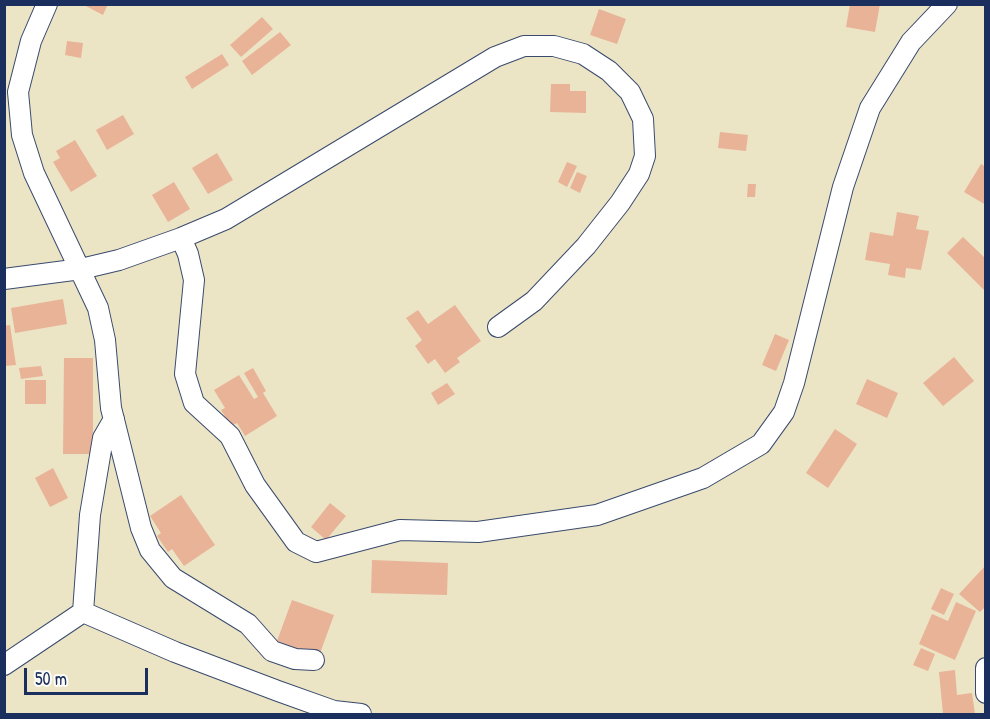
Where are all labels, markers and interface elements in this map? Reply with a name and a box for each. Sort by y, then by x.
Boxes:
scale bar [27,656,152,694]
text: 50 m [35,666,67,691]

